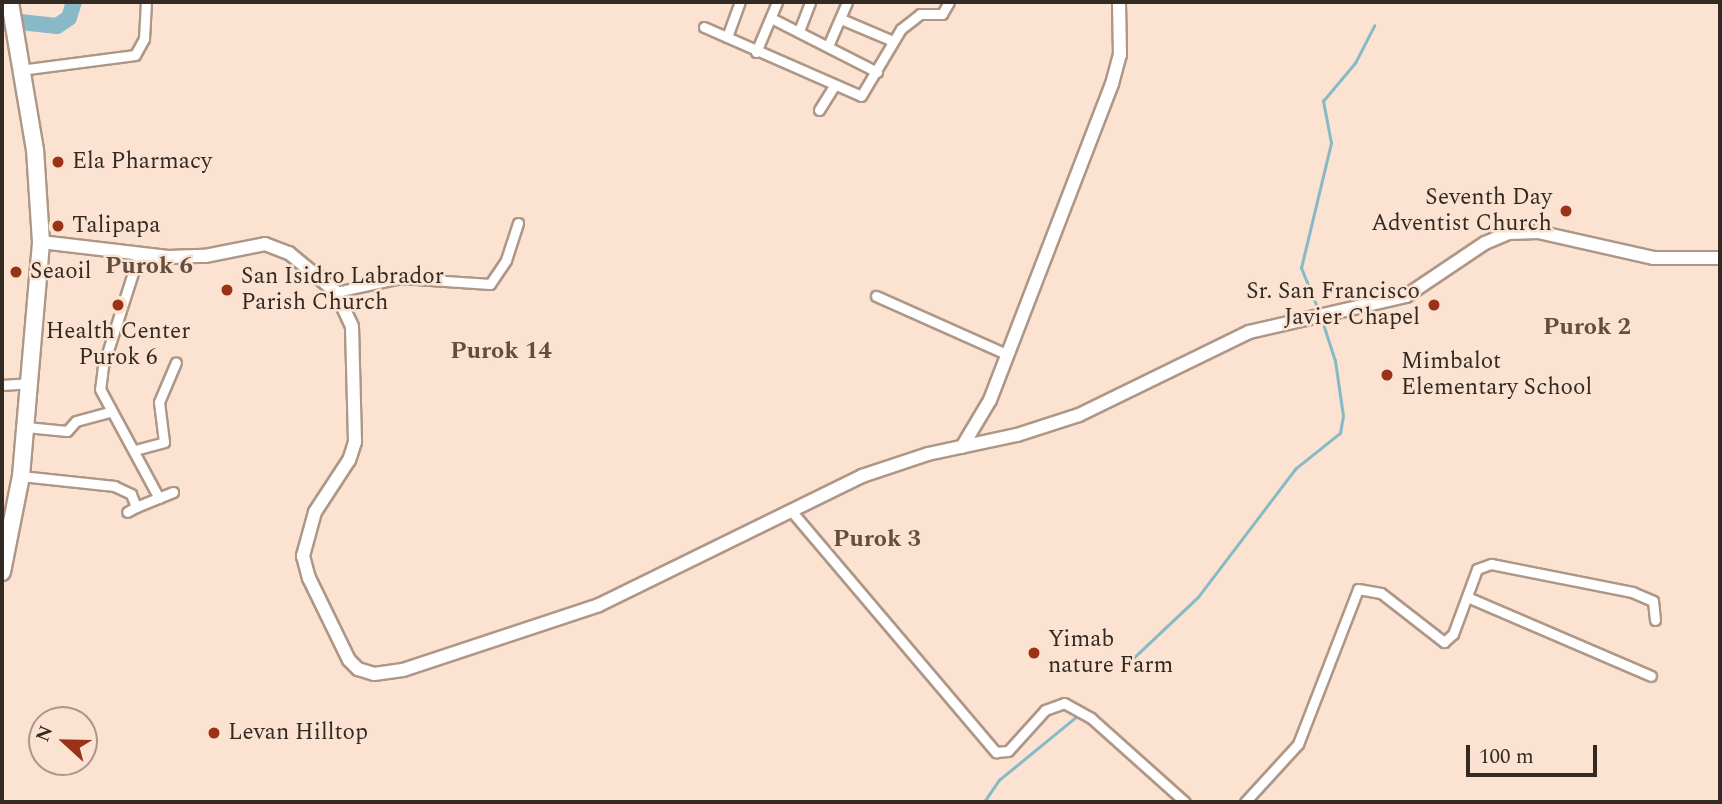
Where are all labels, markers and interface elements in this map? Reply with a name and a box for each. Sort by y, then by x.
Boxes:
place label: Ela Pharmacy [72,148,212,176]
marker: Ela Pharmacy [50,154,66,170]
place label: Seventh Day Adventist Church [1371,184,1552,238]
marker: Seventh Day Adventist Church [1558,203,1574,219]
place label: Talipapa [72,212,160,240]
marker: Talipapa [50,218,66,234]
district label: Purok 6 [105,253,193,281]
place label: Seaoil [30,258,92,286]
place label: San Isidro Labrador Parish Church [241,263,444,317]
marker: Seaoil [8,264,24,280]
place label: Sr. San Francisco Javier Chapel [1246,278,1420,332]
marker: San Isidro Labrador Parish Church [219,282,235,298]
marker: Health Center Purok 6 [108,295,128,315]
marker: Sr. San Francisco Javier Chapel [1426,297,1442,313]
district label: Purok 2 [1543,314,1631,342]
place label: Health Center Purok 6 [46,318,190,372]
district label: Purok 14 [450,338,552,366]
place label: Mimbalot Elementary School [1401,348,1592,402]
marker: Mimbalot Elementary School [1379,367,1395,383]
district label: Purok 3 [833,526,921,554]
place label: Yimab nature Farm [1048,626,1173,680]
marker: Yimab nature Farm [1026,645,1042,661]
north arrow [28,706,98,776]
place label: Levan Hilltop [228,719,368,747]
text: N [29,721,61,746]
marker: Levan Hilltop [206,725,222,741]
scale bar [1470,730,1601,774]
text: 100 m [1479,741,1534,773]

